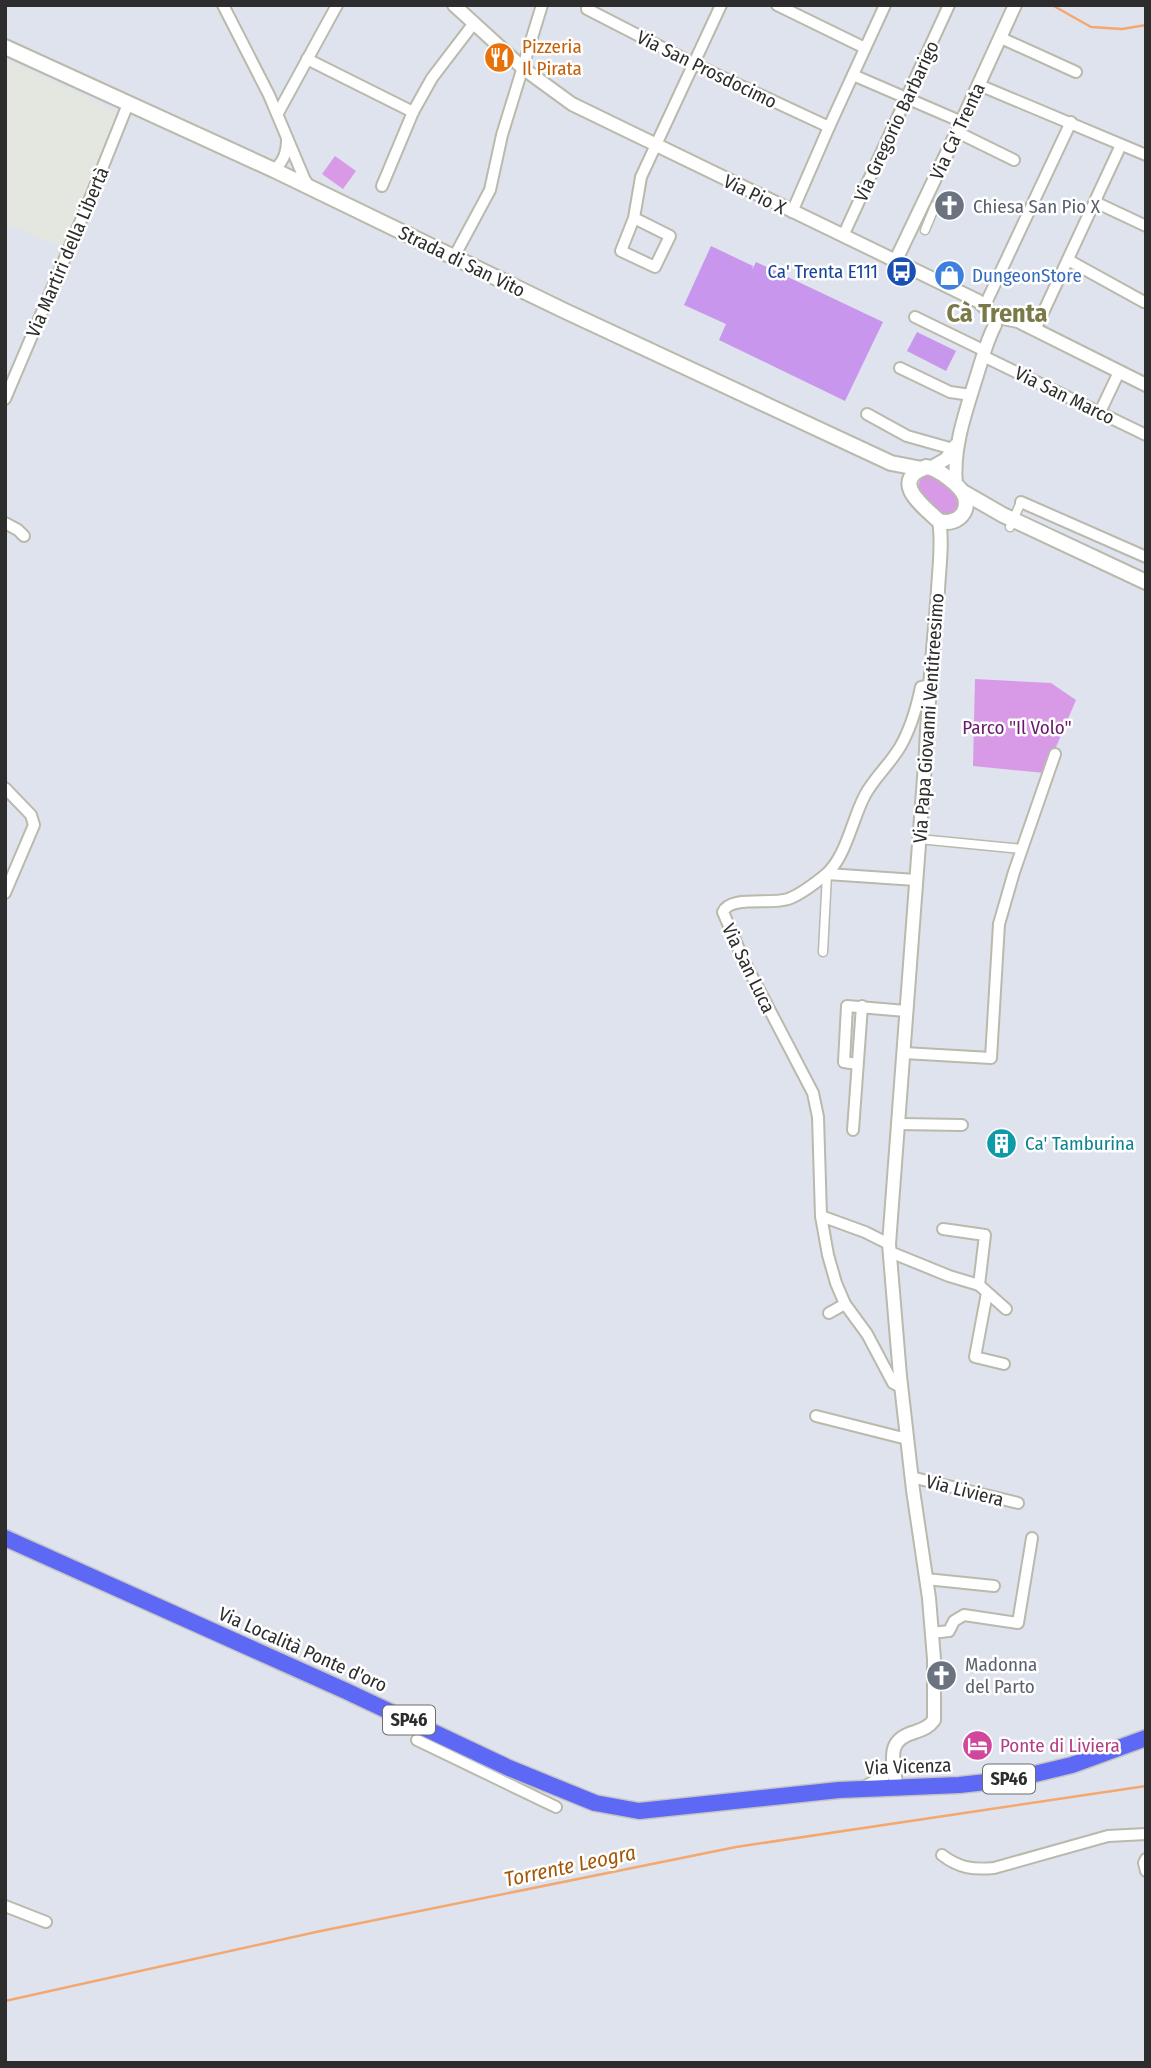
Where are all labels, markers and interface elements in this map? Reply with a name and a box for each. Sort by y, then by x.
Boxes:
street label: Via San Prosdocimo [633,26,781,113]
place label: Pizzeria Il Pirata [522,35,582,80]
street label: Via Gregorio Barbarigo [849,37,944,205]
restaurant icon: Pizzeria Il Pirata [482,40,516,74]
street label: Via Ca' Trenta [925,79,990,183]
street label: Via Martiri della Libertà [21,164,114,341]
street label: Via Pio X [720,169,790,220]
church icon: Chiesa San Pio X [933,189,967,223]
place label: Chiesa San Pio X [973,195,1101,218]
street label: Strada di San Vito [395,221,529,302]
bus stop icon: Ca' Trenta E111 [884,254,918,288]
shop icon: DungeonStore [932,258,966,292]
place label: Ca' Trenta E111 [767,260,878,283]
place label: DungeonStore [972,264,1082,287]
district label: Cà Trenta [946,298,1048,329]
street label: Via San Marco [1011,361,1118,429]
street label: Via Papa Giovanni Ventitreesimo [908,592,949,844]
park label: Parco "Il Volo" [962,716,1072,739]
street label: Via San Luca [717,920,780,1017]
building icon: Ca' Tamburina [985,1126,1019,1160]
place label: Ca' Tamburina [1025,1132,1134,1155]
street label: Via Liviera [924,1470,1006,1511]
street label: Via Località Ponte d'oro [215,1602,391,1697]
place label: Madonna del Parto [965,1653,1037,1698]
church icon: Madonna del Parto [925,1658,959,1692]
road number: SP46 [383,1706,435,1735]
hotel icon: Ponte di Liviera [960,1728,994,1762]
place label: Ponte di Liviera [1000,1734,1120,1757]
street label: Via Vicenza [864,1753,952,1780]
road number: SP46 [983,1764,1035,1794]
water label: Torrente Leogra [502,1839,638,1893]

